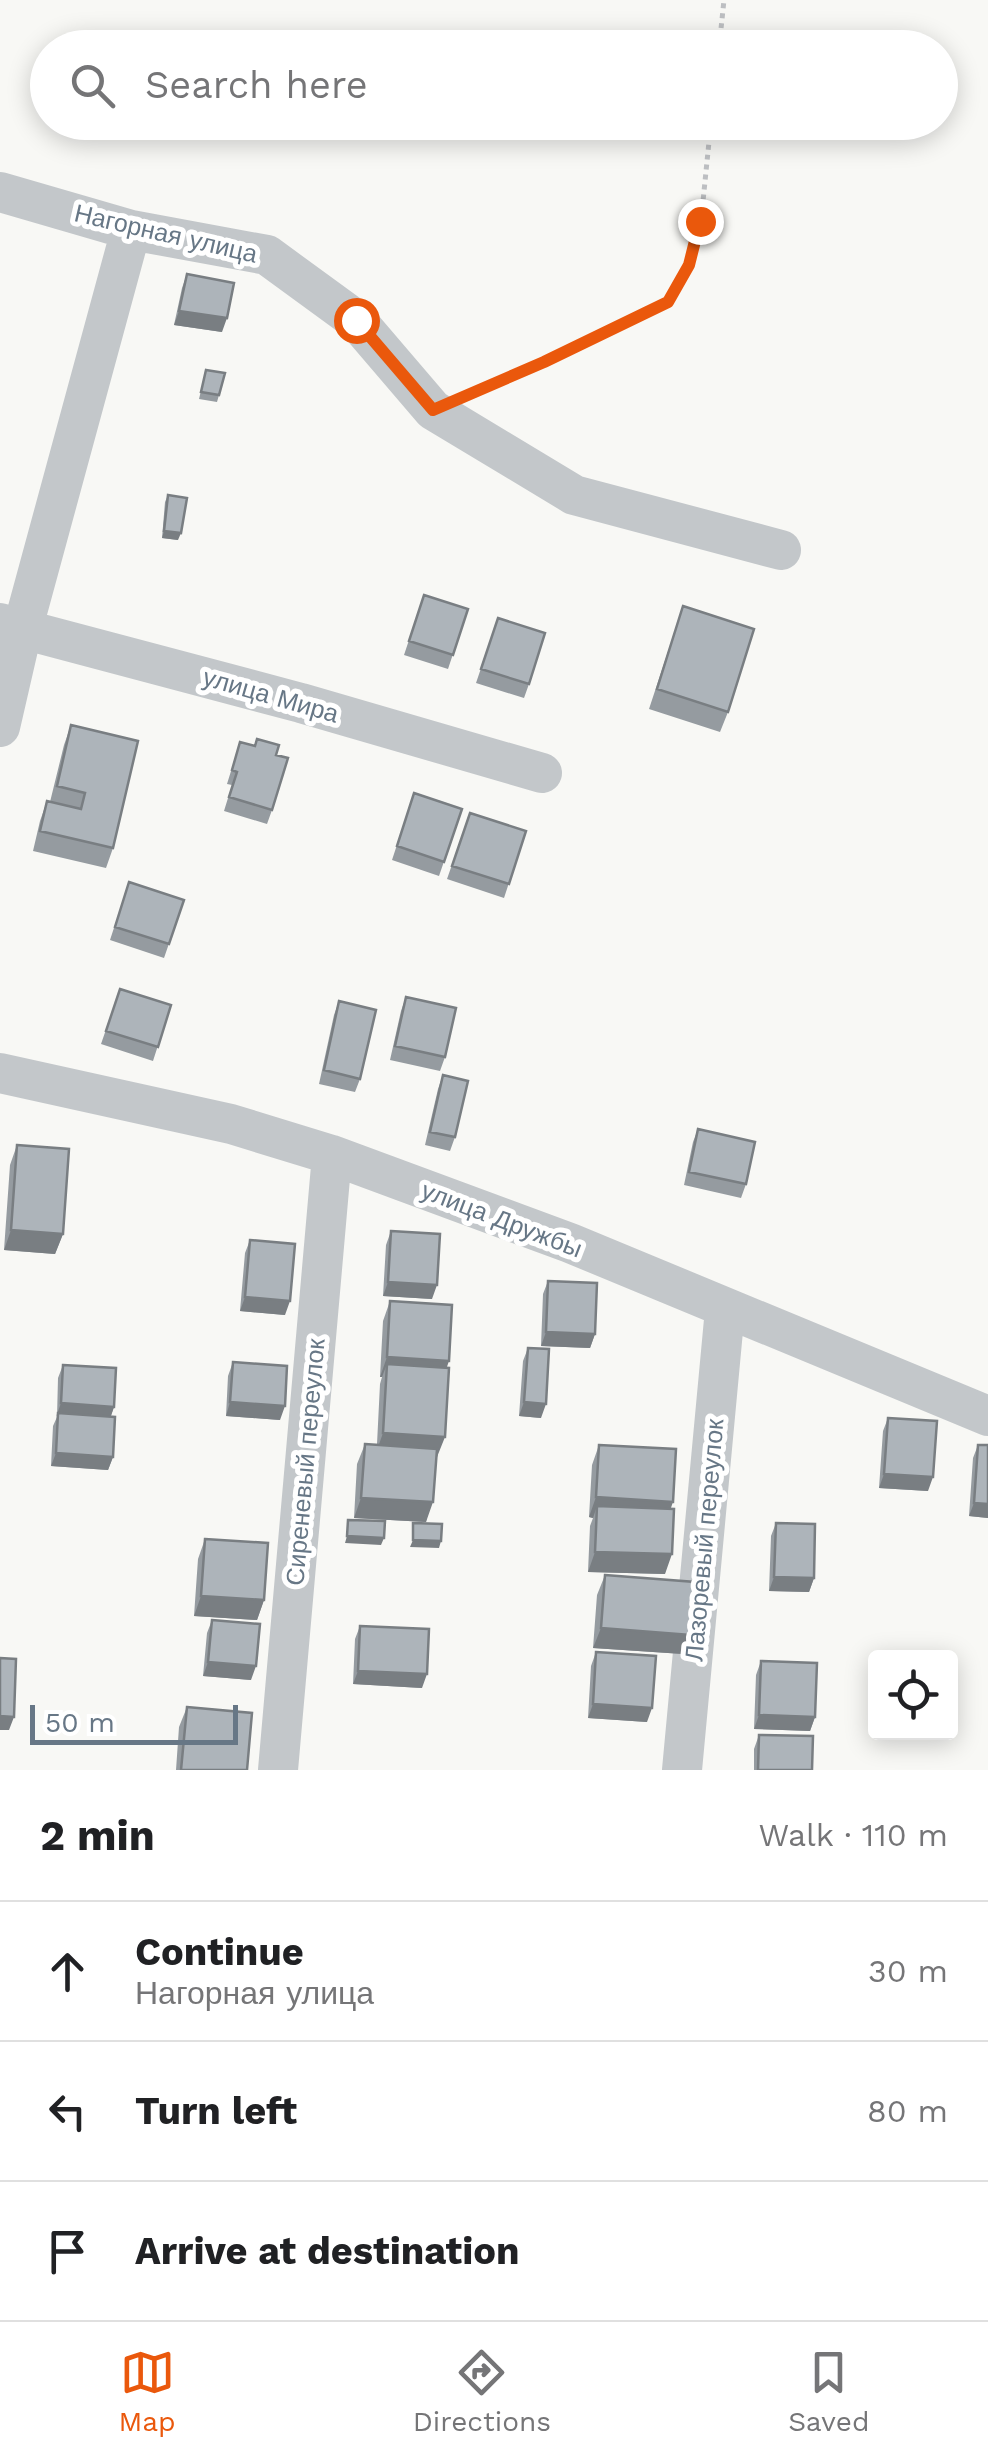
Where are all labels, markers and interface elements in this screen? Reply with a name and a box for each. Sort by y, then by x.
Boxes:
search box [30,30,958,140]
icon: search [65,58,120,113]
text: Search here [145,63,368,107]
street label: Нагорная улица [72,198,260,269]
route end [678,199,724,245]
route start [334,298,380,344]
street label: улица Мира [200,662,342,729]
street label: улица Дружбы [417,1175,586,1263]
street label: Сиреневый переулок [280,1336,331,1587]
street label: Лазоревый переулок [679,1417,730,1662]
map controls [868,1650,958,1740]
button: locate [868,1650,958,1740]
scale bar [30,1700,238,1744]
text: 50 m [45,1706,115,1739]
text: 2 min [40,1811,155,1860]
text: Walk · 110 m [758,1816,948,1854]
text: Continue [135,1930,304,1974]
icon: ahead [40,1944,95,1999]
text: 30 m [868,1952,948,1990]
text: Нагорная улица [135,1974,374,2012]
icon: left [40,2084,95,2139]
text: Turn left [135,2089,297,2133]
text: 80 m [867,2092,948,2130]
icon: arrive [40,2224,95,2279]
text: Arrive at destination [135,2229,520,2273]
tab: Map [119,2345,176,2438]
tab: Directions [413,2345,551,2438]
tab: Saved [788,2345,869,2438]

